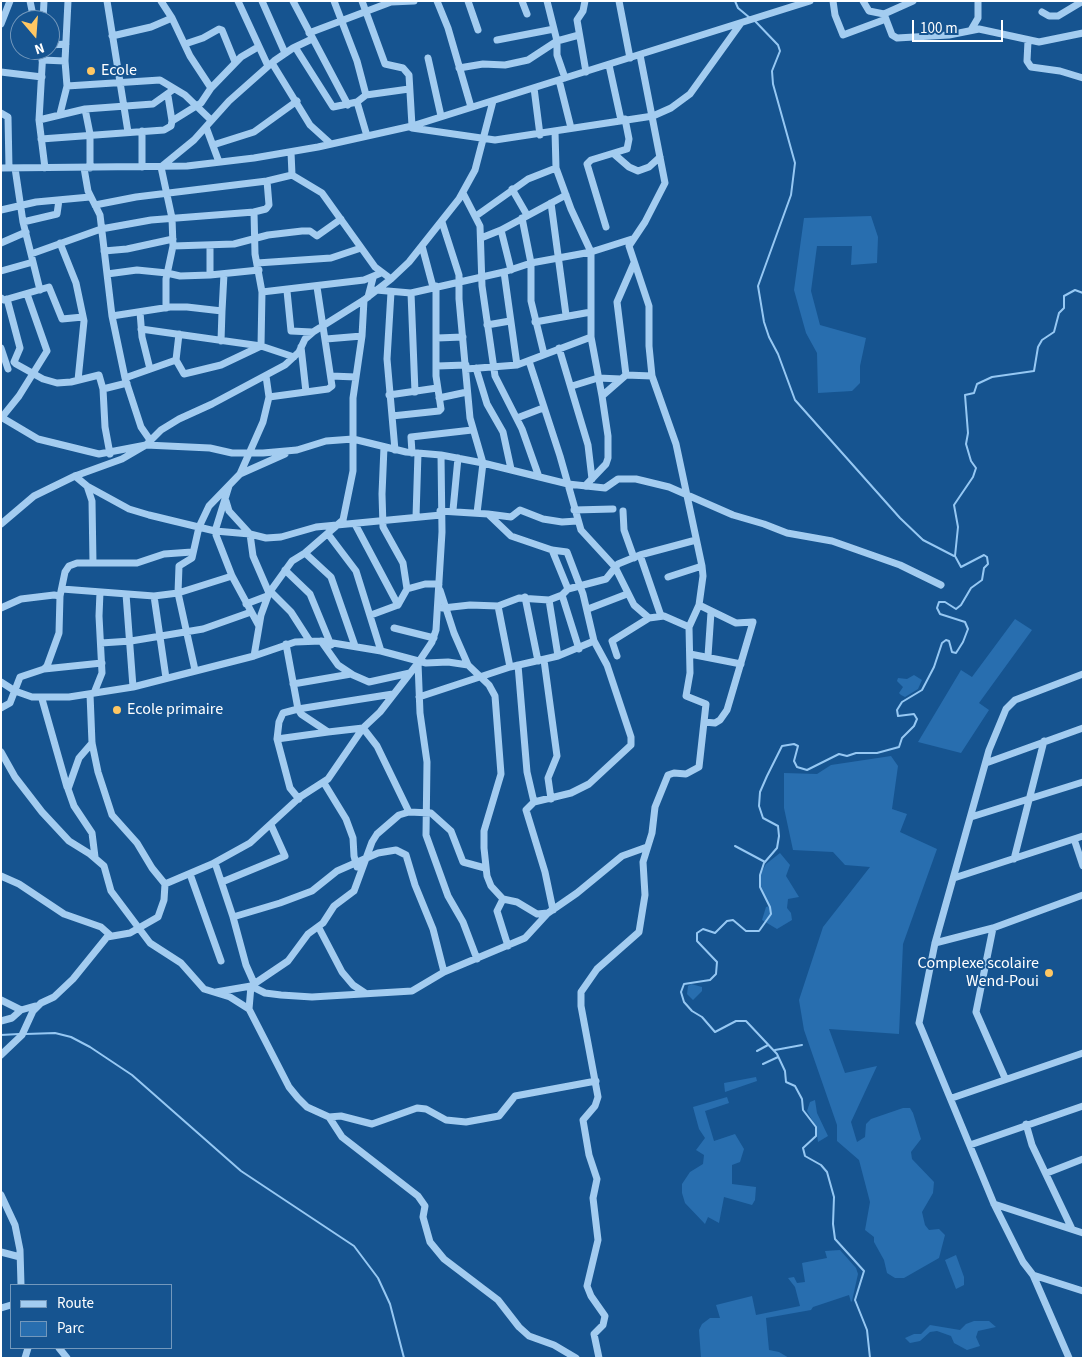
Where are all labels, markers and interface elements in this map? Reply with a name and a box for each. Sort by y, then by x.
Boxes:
north arrow [10,10,60,60]
scale bar [914,10,1005,42]
text: 100 m [920,18,958,39]
text: N [32,37,47,59]
place label: Ecole [101,61,137,81]
marker: Ecole [85,65,97,77]
place label: Ecole primaire [127,700,223,720]
marker: Ecole primaire [111,704,123,716]
place label: Complexe scolaire Wend-Poui [917,954,1039,992]
marker: Complexe scolaire Wend-Poui [1043,967,1055,979]
legend [10,1284,172,1349]
text: Route [57,1293,94,1314]
text: Parc [57,1318,84,1339]

